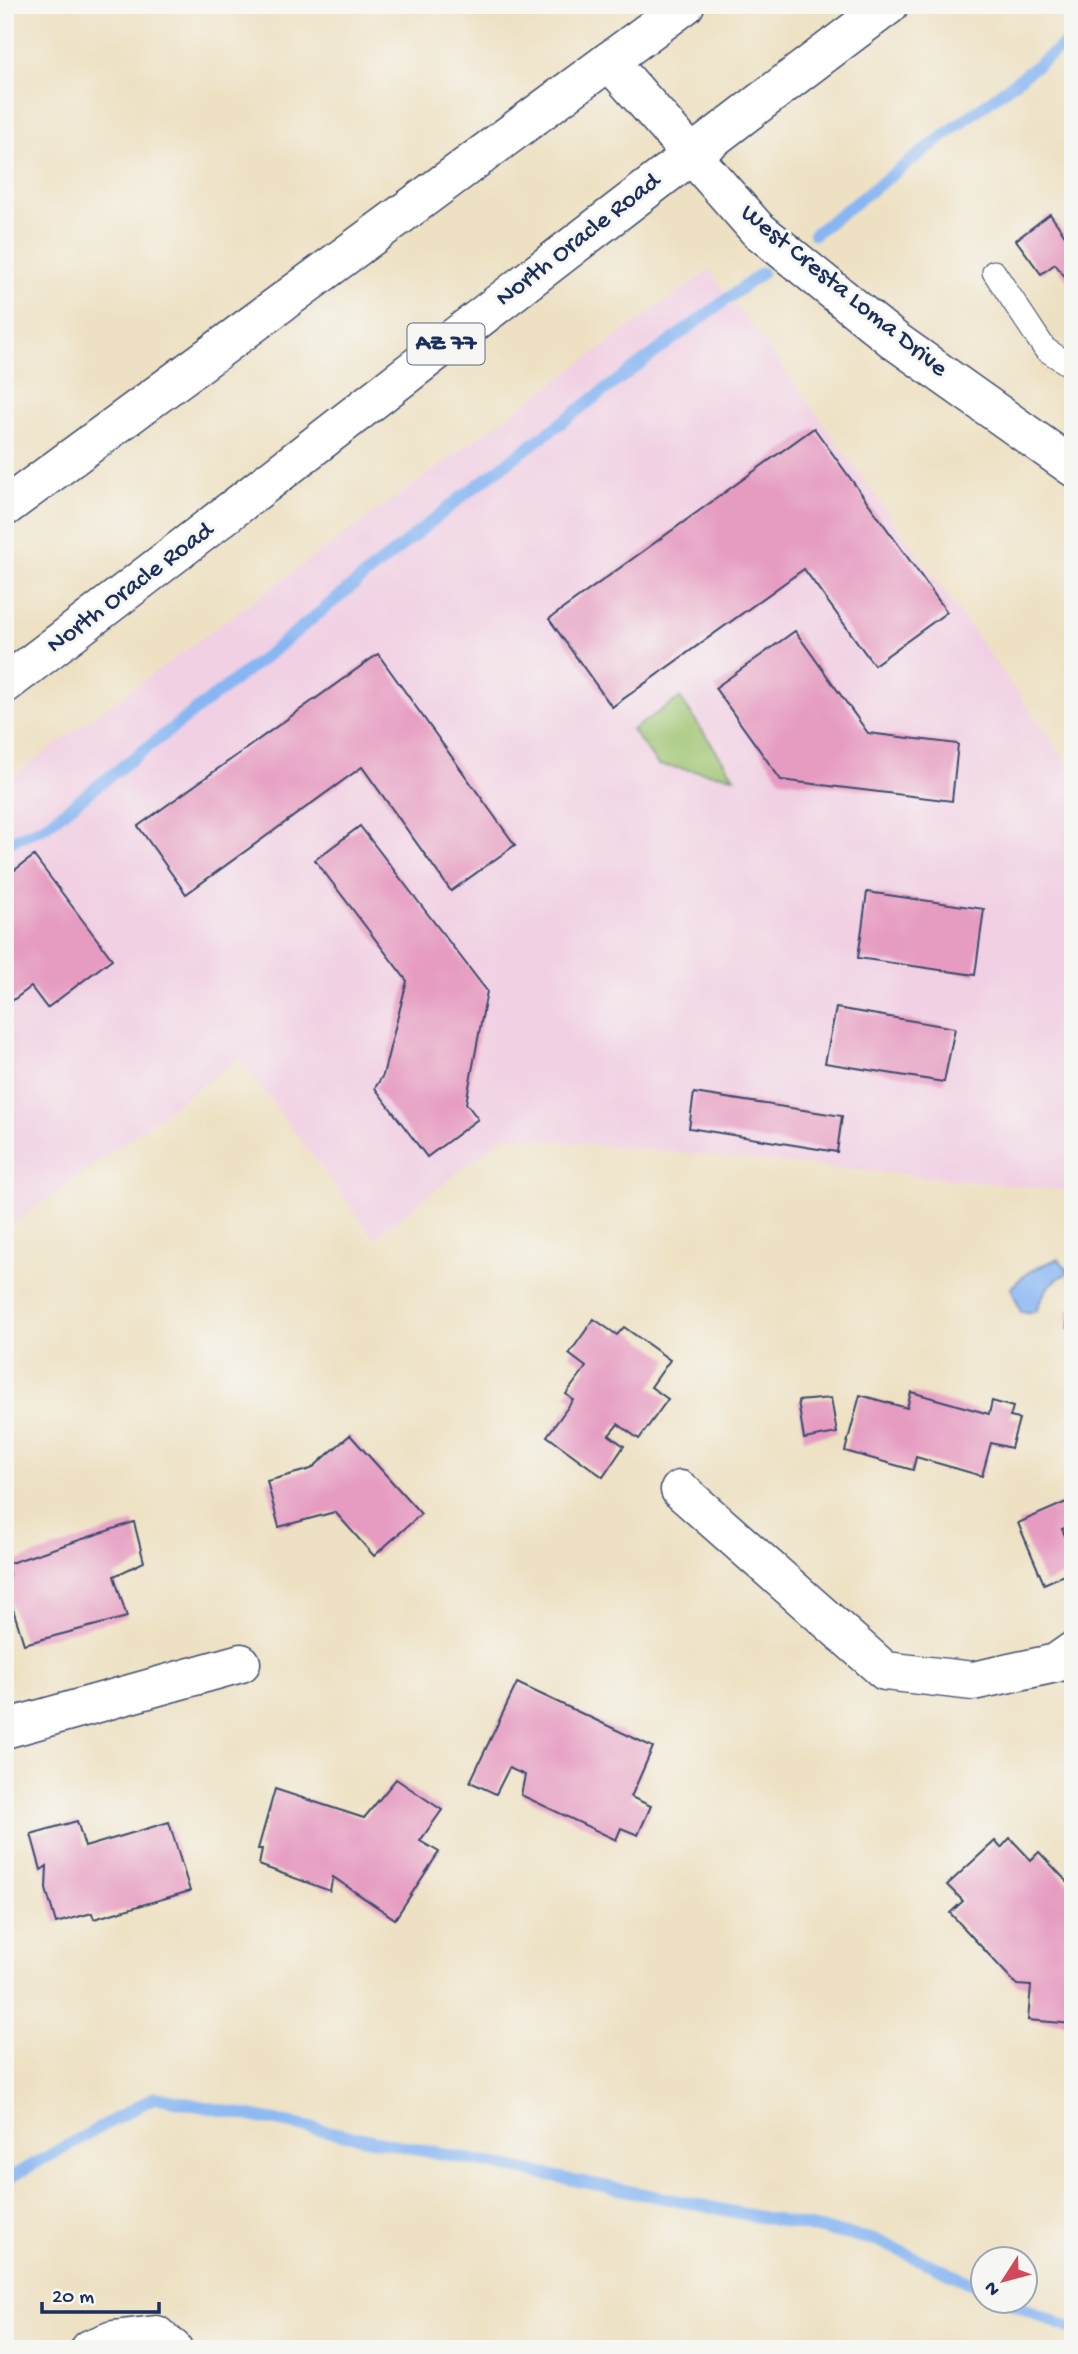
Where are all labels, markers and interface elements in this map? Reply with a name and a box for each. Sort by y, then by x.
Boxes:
street label: North Oracle Road [490,166,669,315]
street label: West Cresta Loma Drive [733,199,953,386]
road number: AZ 77 [408,324,485,365]
street label: North Oracle Road [42,515,222,662]
north arrow [970,2246,1040,2316]
scale bar [42,2270,159,2314]
text: N [980,2276,1006,2300]
text: 20 m [52,2286,94,2311]

